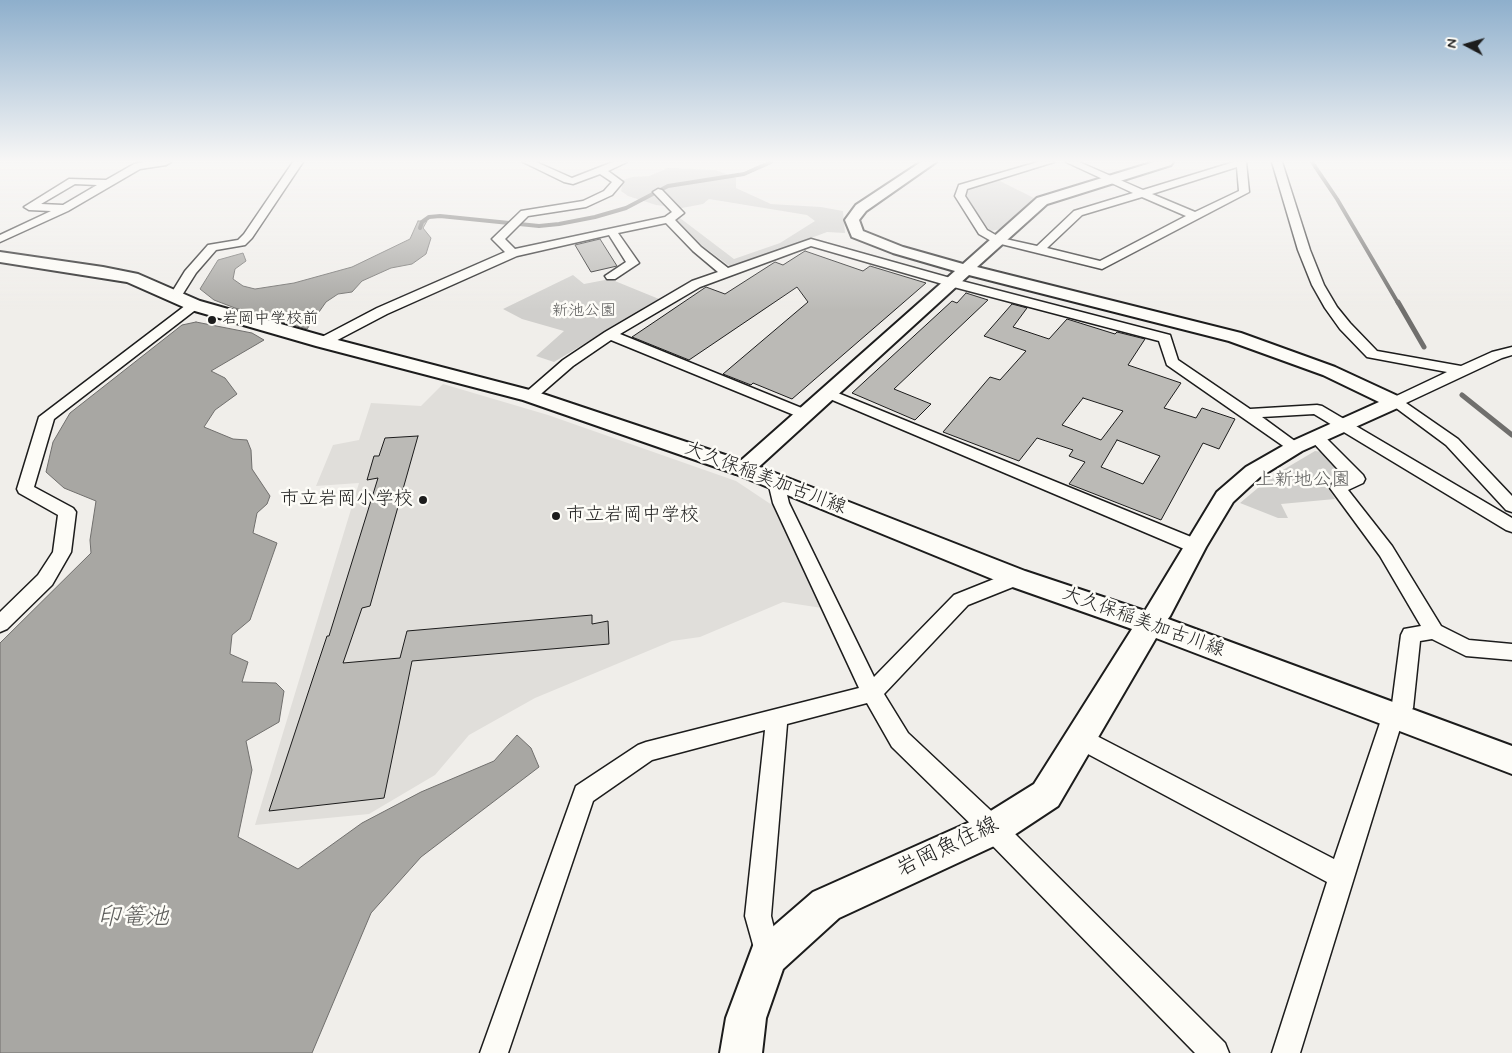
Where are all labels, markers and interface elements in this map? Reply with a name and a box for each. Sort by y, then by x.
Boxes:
north arrow [1442,20,1492,70]
text: N [1443,38,1462,49]
park label: 新池公園 [552,302,616,322]
place label: 岩岡中学校前 [222,310,318,330]
marker: 岩岡中学校前 [206,314,218,326]
street label: 大久保稲美加古川線 [681,438,849,520]
park label: 上新地公園 [1256,470,1350,492]
place label: 市立岩岡小学校 [280,489,413,511]
marker: 市立岩岡小学校 [417,494,429,506]
place label: 市立岩岡中学校 [566,505,699,527]
marker: 市立岩岡中学校 [550,510,562,522]
street label: 大久保稲美加古川線 [1059,583,1227,663]
street label: 岩岡魚住線 [893,812,1003,884]
water label: 印篭池 [97,905,169,933]

